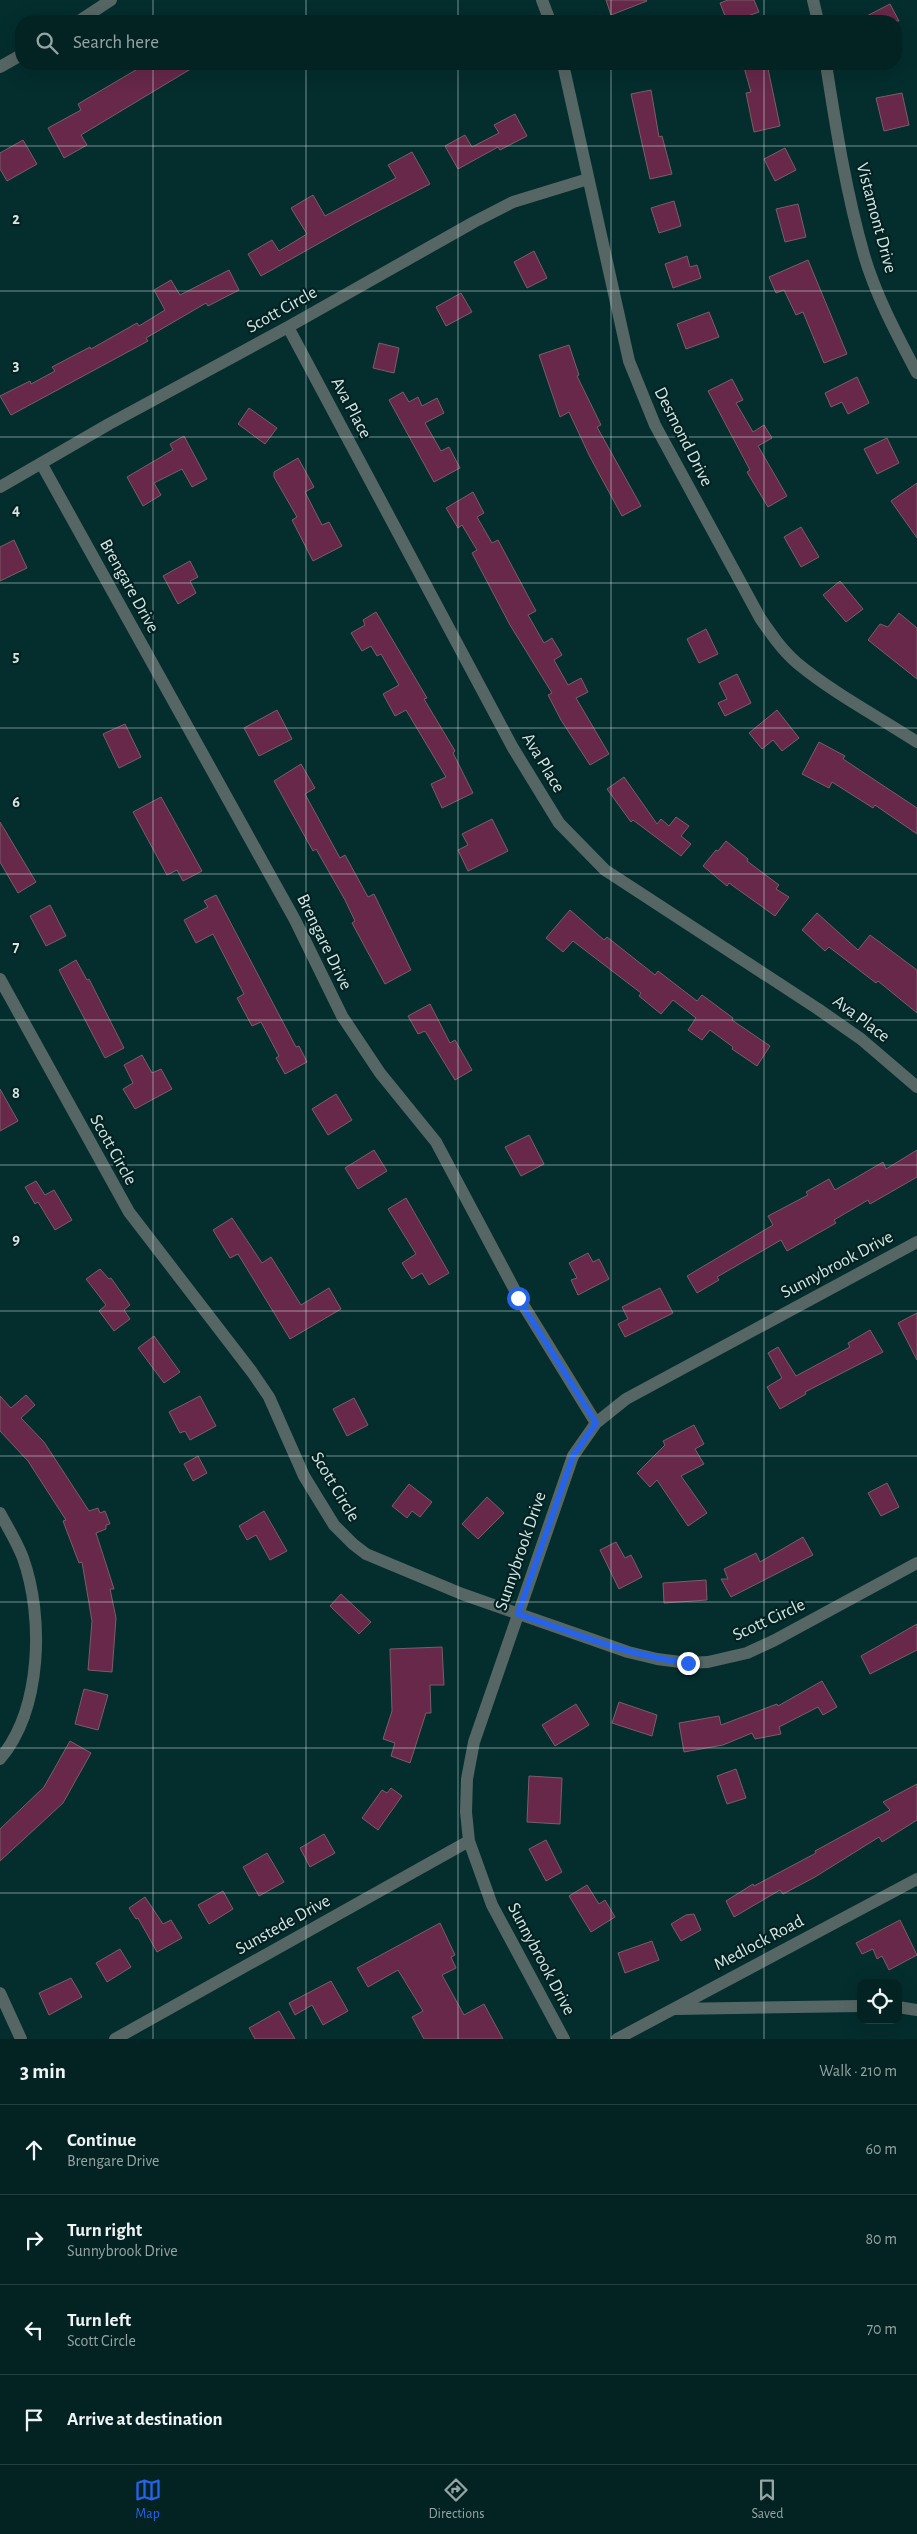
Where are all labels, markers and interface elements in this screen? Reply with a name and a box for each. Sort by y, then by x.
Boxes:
search box [15,15,902,70]
icon: search [33,29,61,57]
text: Search here [73,33,159,52]
street label: Vistamont Drive [853,161,899,275]
text: 2 [12,211,20,227]
street label: Scott Circle [244,283,320,337]
text: 3 [13,357,20,373]
street label: Ava Place [328,375,374,441]
street label: Desmond Drive [650,385,716,489]
text: 4 [12,502,20,518]
street label: Brengare Drive [96,536,162,636]
text: 5 [13,648,20,664]
street label: Ava Place [518,730,568,796]
text: 6 [12,794,20,810]
street label: Brengare Drive [293,891,355,993]
text: 7 [13,939,20,955]
street label: Ava Place [829,992,893,1046]
text: 8 [12,1085,20,1101]
street label: Scott Circle [86,1112,140,1188]
street label: Sunnybrook Drive [778,1228,896,1302]
text: 9 [12,1231,20,1247]
route start [507,1287,530,1310]
street label: Scott Circle [307,1449,363,1525]
street label: Sunnybrook Drive [492,1489,550,1613]
street label: Scott Circle [730,1595,808,1645]
route end [677,1652,700,1675]
street label: Sunstede Drive [233,1892,333,1958]
street label: Sunnybrook Drive [504,1900,578,2018]
street label: Medlock Road [711,1912,807,1974]
map controls [857,1979,902,2024]
button: locate [857,1979,902,2024]
text: 3 min [20,2061,66,2082]
text: Walk · 210 m [819,2063,897,2079]
text: Continue [67,2131,136,2150]
icon: ahead [20,2136,48,2164]
text: 60 m [866,2141,897,2157]
text: Brengare Drive [67,2153,159,2169]
text: Turn right [67,2221,142,2240]
icon: right [20,2226,48,2254]
text: 80 m [866,2231,897,2247]
text: Sunnybrook Drive [67,2243,178,2259]
text: Turn left [67,2311,131,2330]
icon: left [20,2316,48,2344]
text: 70 m [866,2321,897,2337]
text: Scott Circle [67,2333,136,2349]
icon: arrive [20,2406,48,2434]
text: Arrive at destination [67,2410,223,2429]
tab: Map [134,2476,162,2523]
tab: Directions [429,2476,484,2523]
tab: Saved [751,2476,783,2523]

